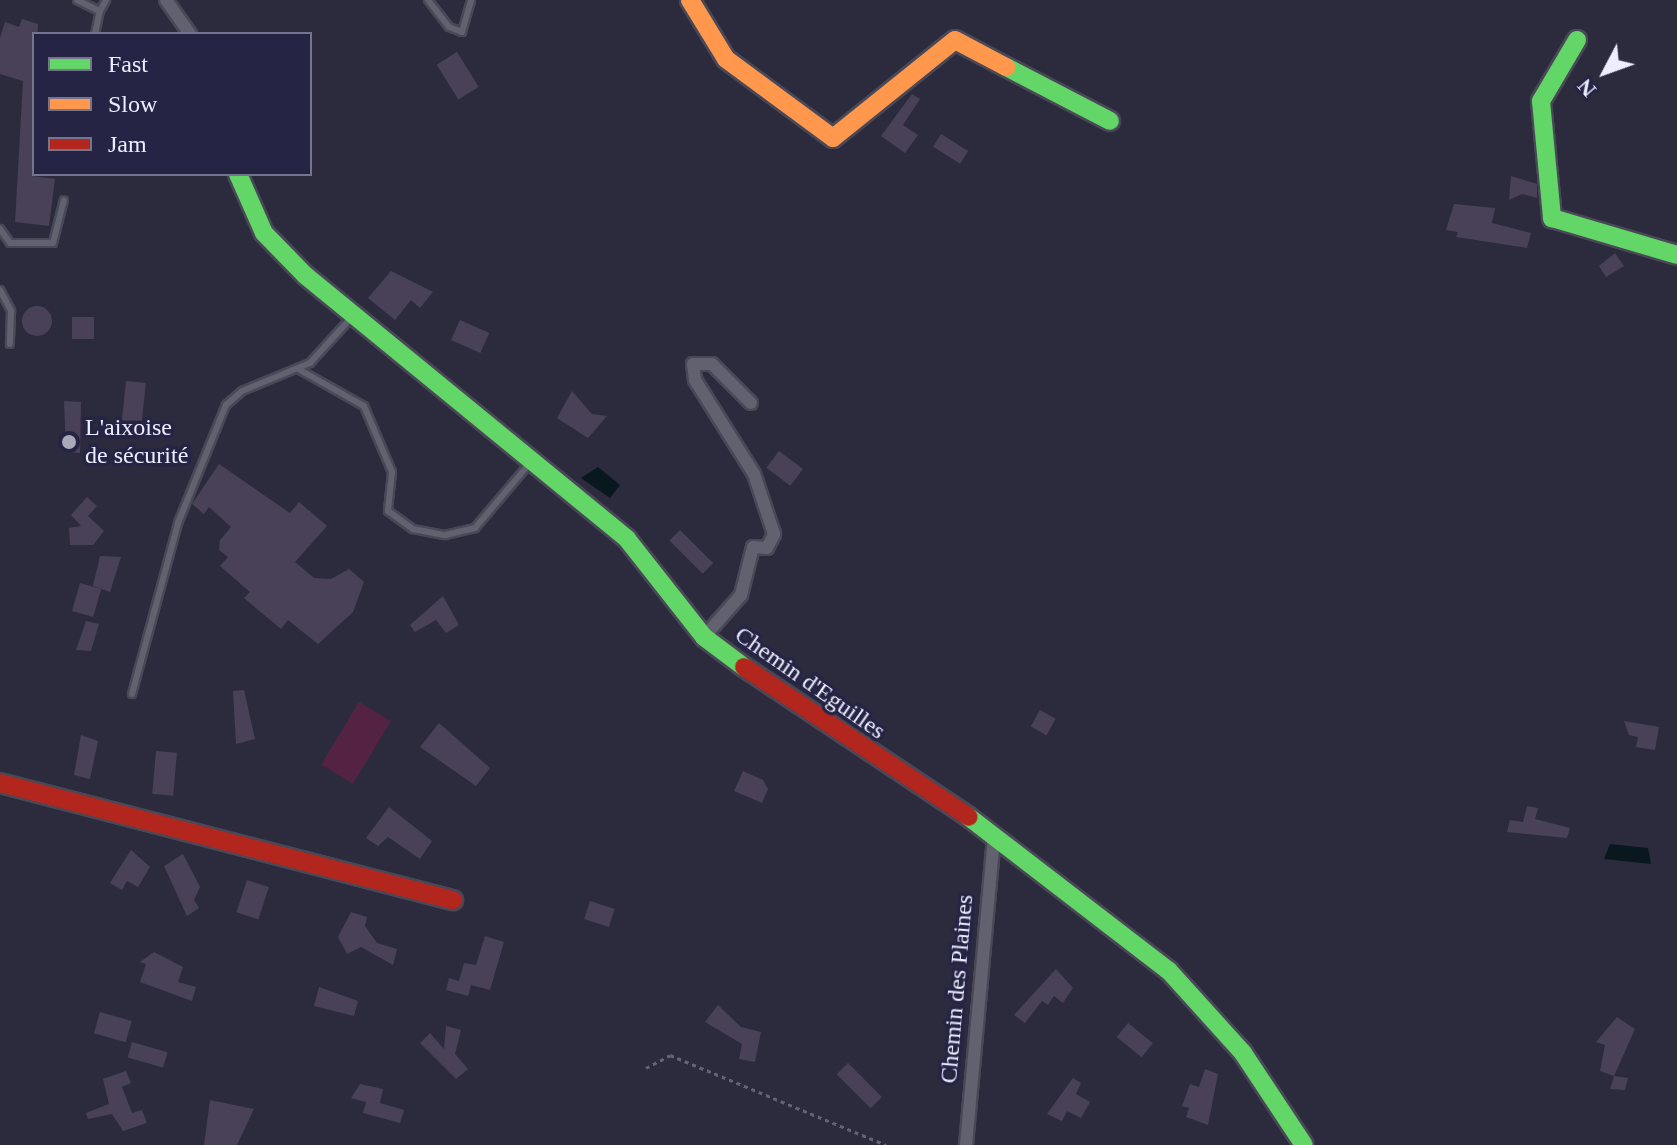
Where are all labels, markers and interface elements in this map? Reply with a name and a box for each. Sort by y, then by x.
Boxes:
legend [32,32,312,176]
north arrow [1565,32,1645,112]
text: Fast [108,51,148,77]
text: N [1572,74,1601,102]
text: Slow [108,91,157,117]
text: Jam [108,131,147,157]
place label: L'aixoise de sécurité [85,414,188,470]
marker: L'aixoise de sécurité [60,433,78,451]
street label: Chemin d'Eguilles [729,620,891,746]
street label: Chemin des Plaines [934,893,980,1085]

